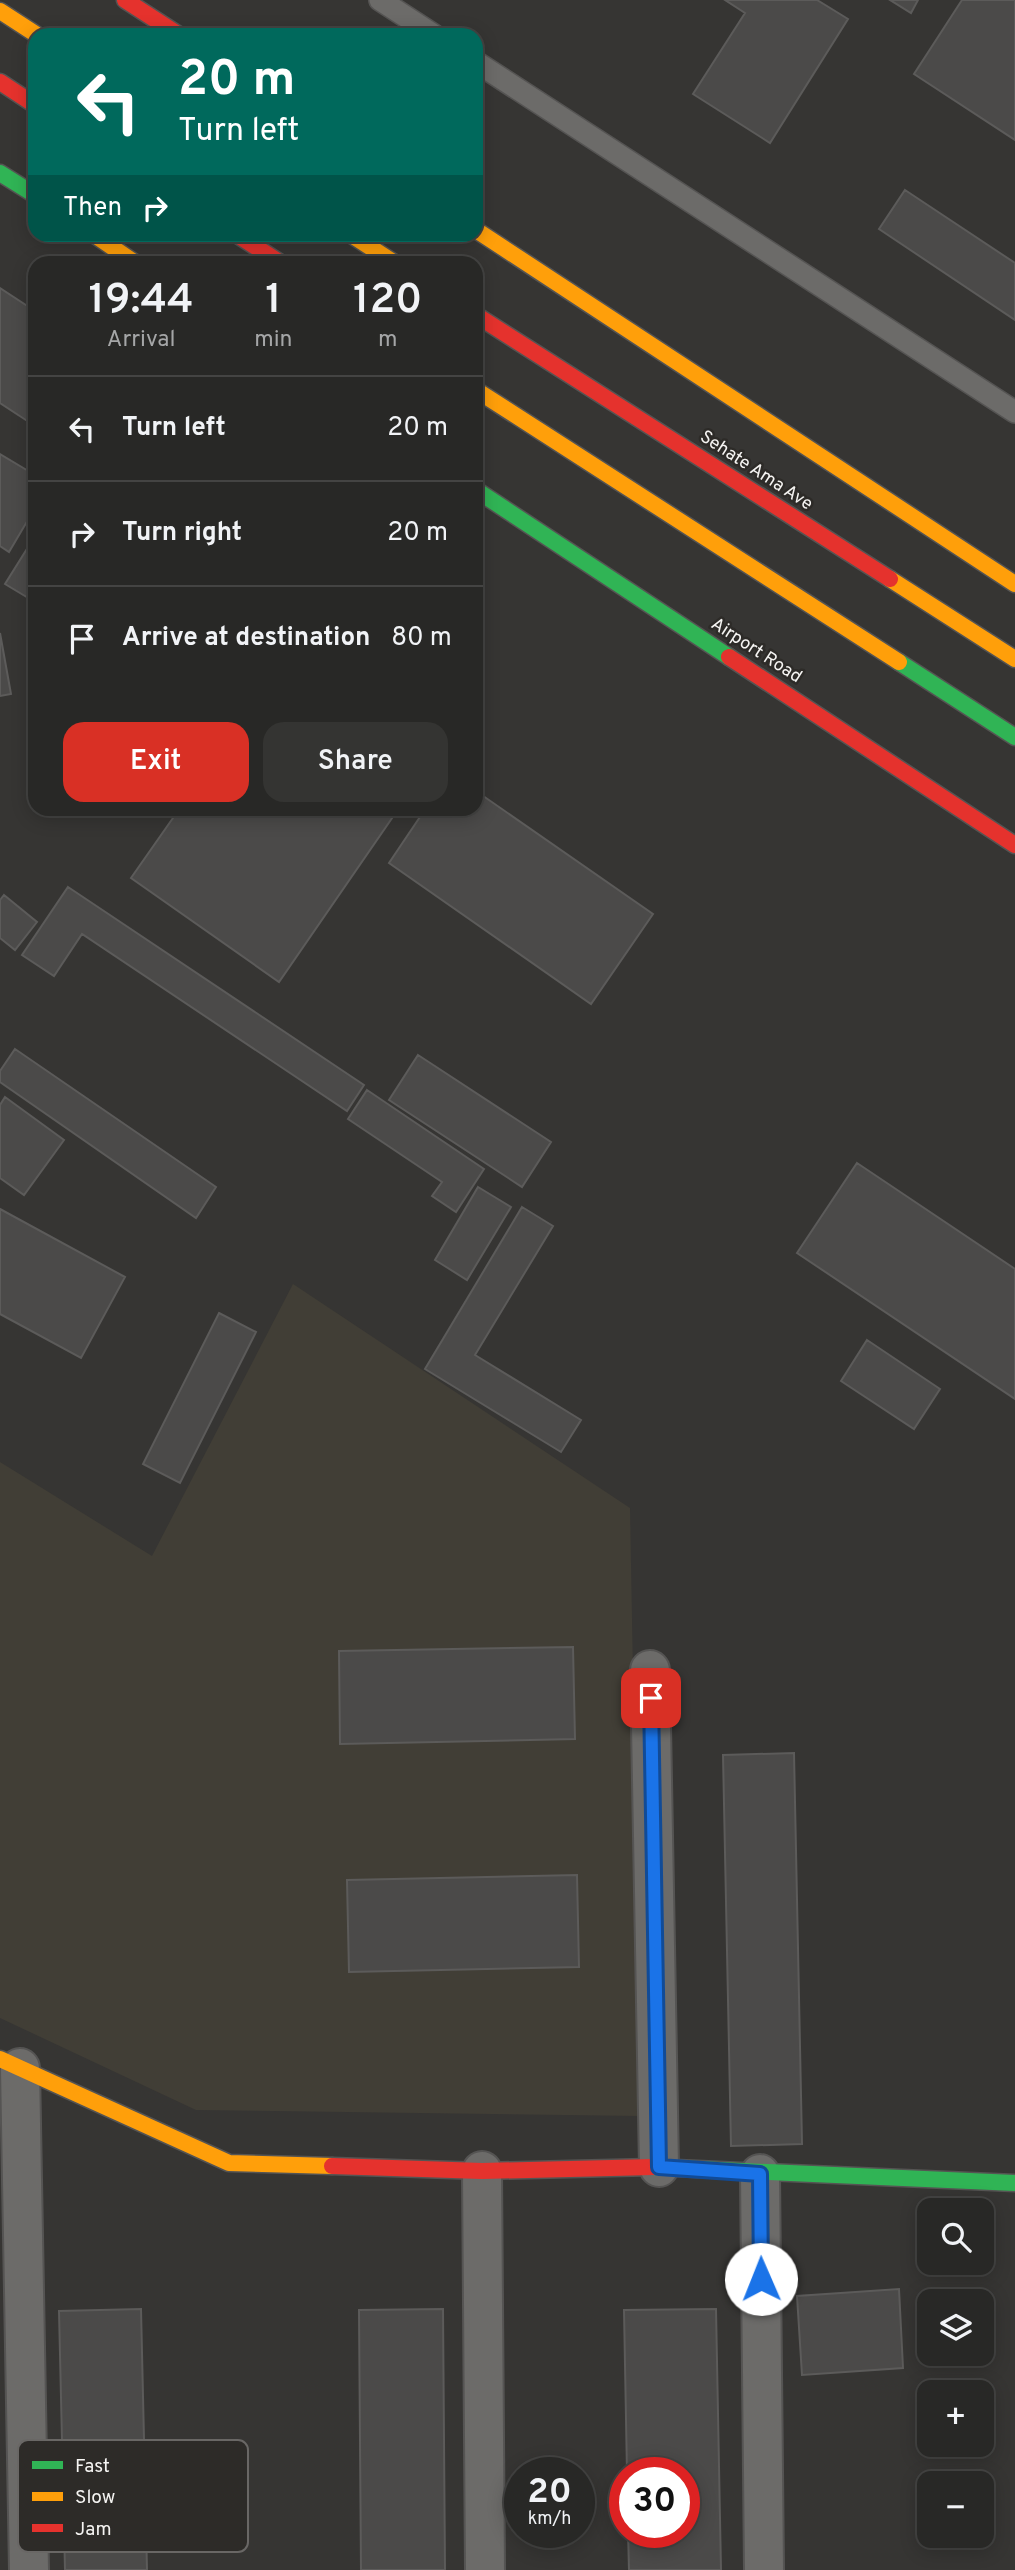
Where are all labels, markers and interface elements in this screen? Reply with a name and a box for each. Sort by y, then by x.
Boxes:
text: 20 m [178,51,295,113]
icon: left [63,56,154,147]
text: Turn left [178,112,299,152]
icon: right [136,189,174,227]
text: Then [63,192,122,225]
text: 19:44 [88,275,194,328]
text: 1 [265,275,282,328]
text: 120 [353,275,423,328]
text: Arrival [107,326,175,355]
text: min [254,326,293,355]
text: m [378,326,398,355]
icon: left [63,410,101,448]
text: Turn left [122,412,226,445]
text: 20 m [387,412,448,445]
street label: Sehate Ama Ave [695,426,817,516]
icon: right [63,515,101,553]
text: Turn right [122,517,242,550]
text: 20 m [387,517,448,550]
street label: Airport Road [706,613,806,689]
icon: arrive [63,620,101,658]
text: Arrive at destination [122,622,370,655]
text: 80 m [391,622,452,655]
button: Exit [63,722,249,802]
button: Share [263,722,448,802]
pin [621,1668,681,1728]
icon: arrive [632,1679,670,1717]
map controls [917,2198,994,2548]
button: search [917,2198,994,2275]
position arrow [724,2242,798,2316]
button: layers [917,2289,994,2366]
button: + [917,2380,994,2457]
legend [18,2440,248,2552]
text: Fast [75,2455,110,2479]
speed limit sign: 30 [609,2457,700,2548]
text: 20 [527,2471,572,2515]
button: − [917,2471,994,2548]
text: Slow [75,2486,115,2510]
text: km/h [528,2508,571,2531]
text: Jam [75,2518,112,2542]

